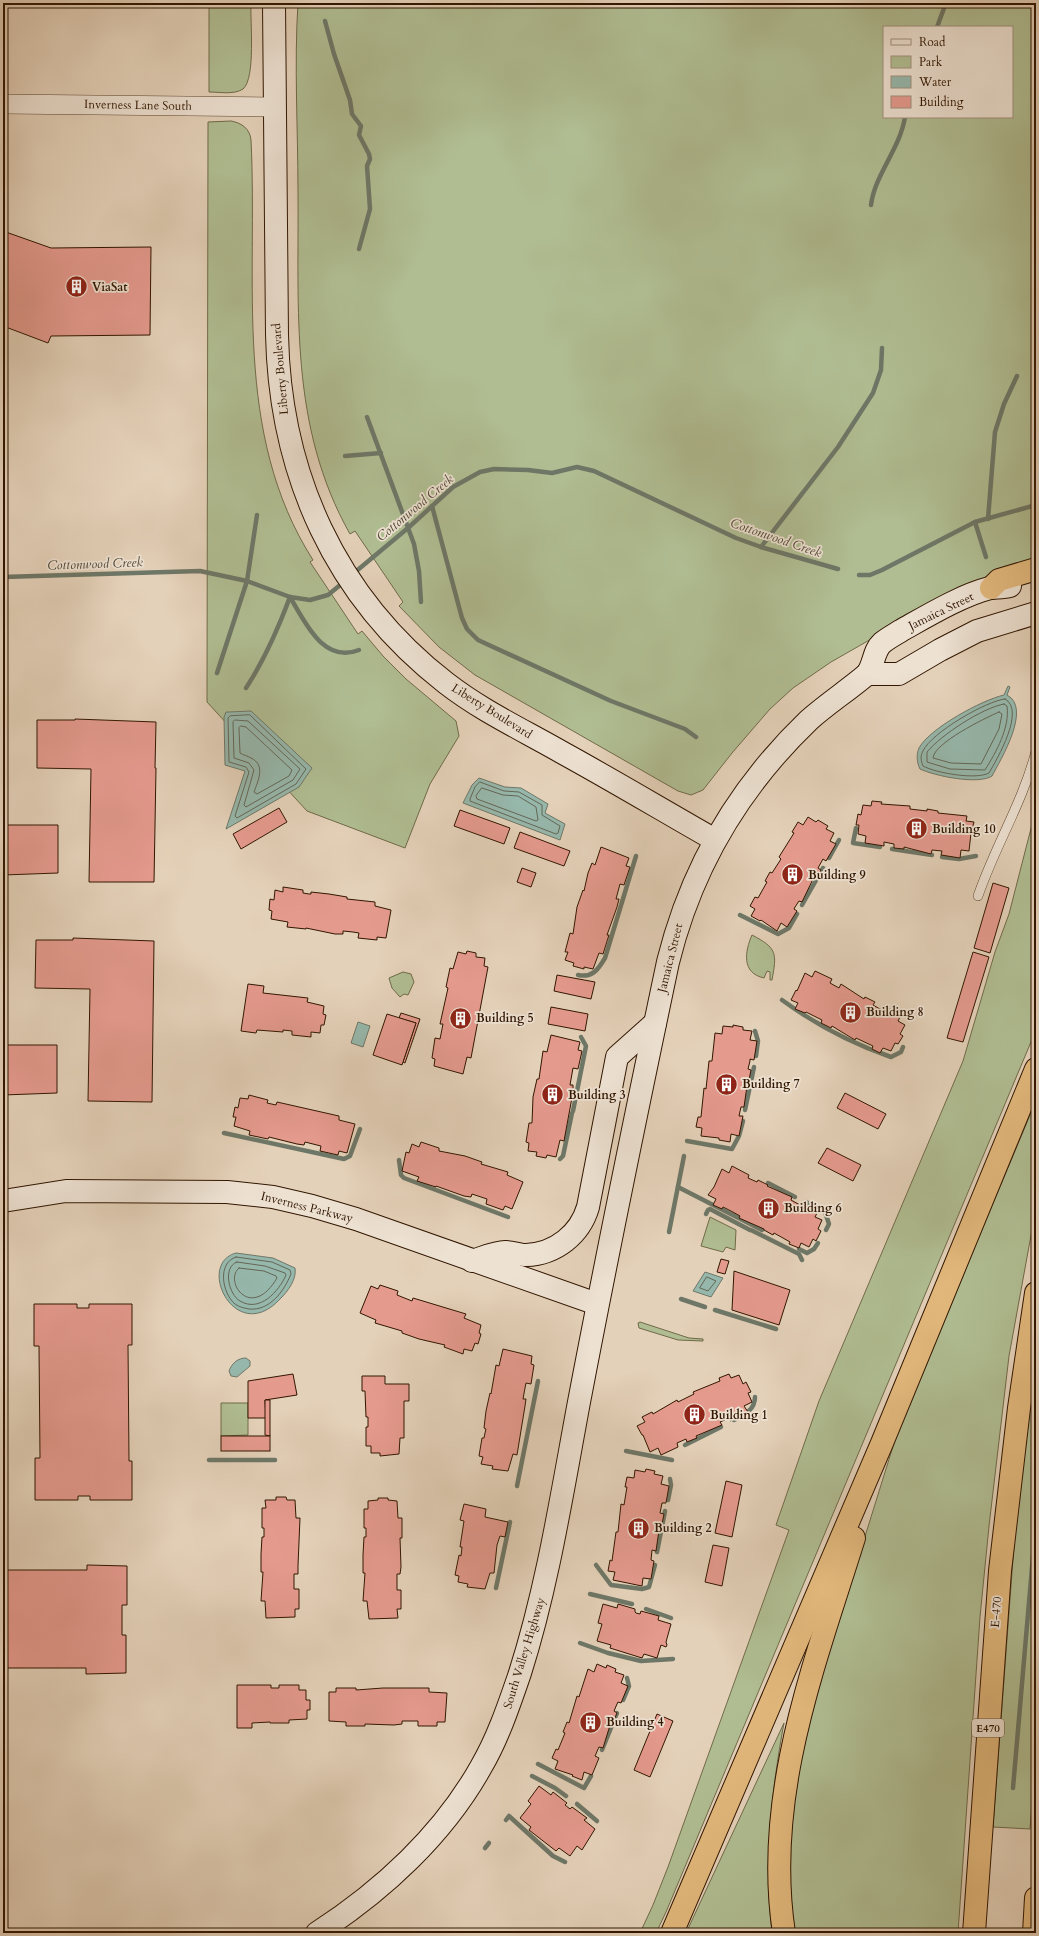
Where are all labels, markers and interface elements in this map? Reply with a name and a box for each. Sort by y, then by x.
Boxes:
legend [883,26,1013,118]
text: Road [919,34,946,50]
text: Park [919,54,943,70]
text: Water [918,74,952,90]
text: Building [919,94,964,110]
street label: Inverness Lane South [84,96,192,114]
building icon: ViaSat [64,274,90,300]
place label: ViaSat [92,279,128,295]
street label: Liberty Boulevard [268,322,292,416]
water label: Cottonwood Creek [373,470,458,546]
water label: Cottonwood Creek [728,514,825,562]
water label: Cottonwood Creek [47,553,144,575]
street label: Jamaica Street [904,588,976,635]
street label: Liberty Boulevard [449,680,536,742]
building icon: Building 10 [903,816,929,842]
place label: Building 10 [932,821,996,837]
building icon: Building 9 [780,862,806,888]
place label: Building 9 [808,867,866,883]
street label: Jamaica Street [653,922,686,996]
building icon: Building 8 [838,999,864,1025]
place label: Building 8 [866,1004,924,1020]
building icon: Building 5 [448,1005,474,1031]
place label: Building 5 [476,1010,534,1026]
building icon: Building 7 [714,1071,740,1097]
place label: Building 7 [742,1076,800,1092]
building icon: Building 3 [540,1082,566,1108]
place label: Building 3 [568,1087,626,1103]
street label: Inverness Parkway [259,1188,355,1226]
building icon: Building 6 [756,1195,782,1221]
place label: Building 6 [784,1200,842,1216]
building icon: Building 1 [681,1402,707,1428]
place label: Building 1 [710,1407,768,1423]
building icon: Building 2 [626,1515,652,1541]
place label: Building 2 [654,1520,712,1536]
street label: South Valley Highway [499,1595,549,1711]
street label: E-470 [987,1596,1005,1628]
building icon: Building 4 [577,1709,603,1735]
place label: Building 4 [606,1714,664,1730]
road number: E470 [972,1719,1004,1737]

